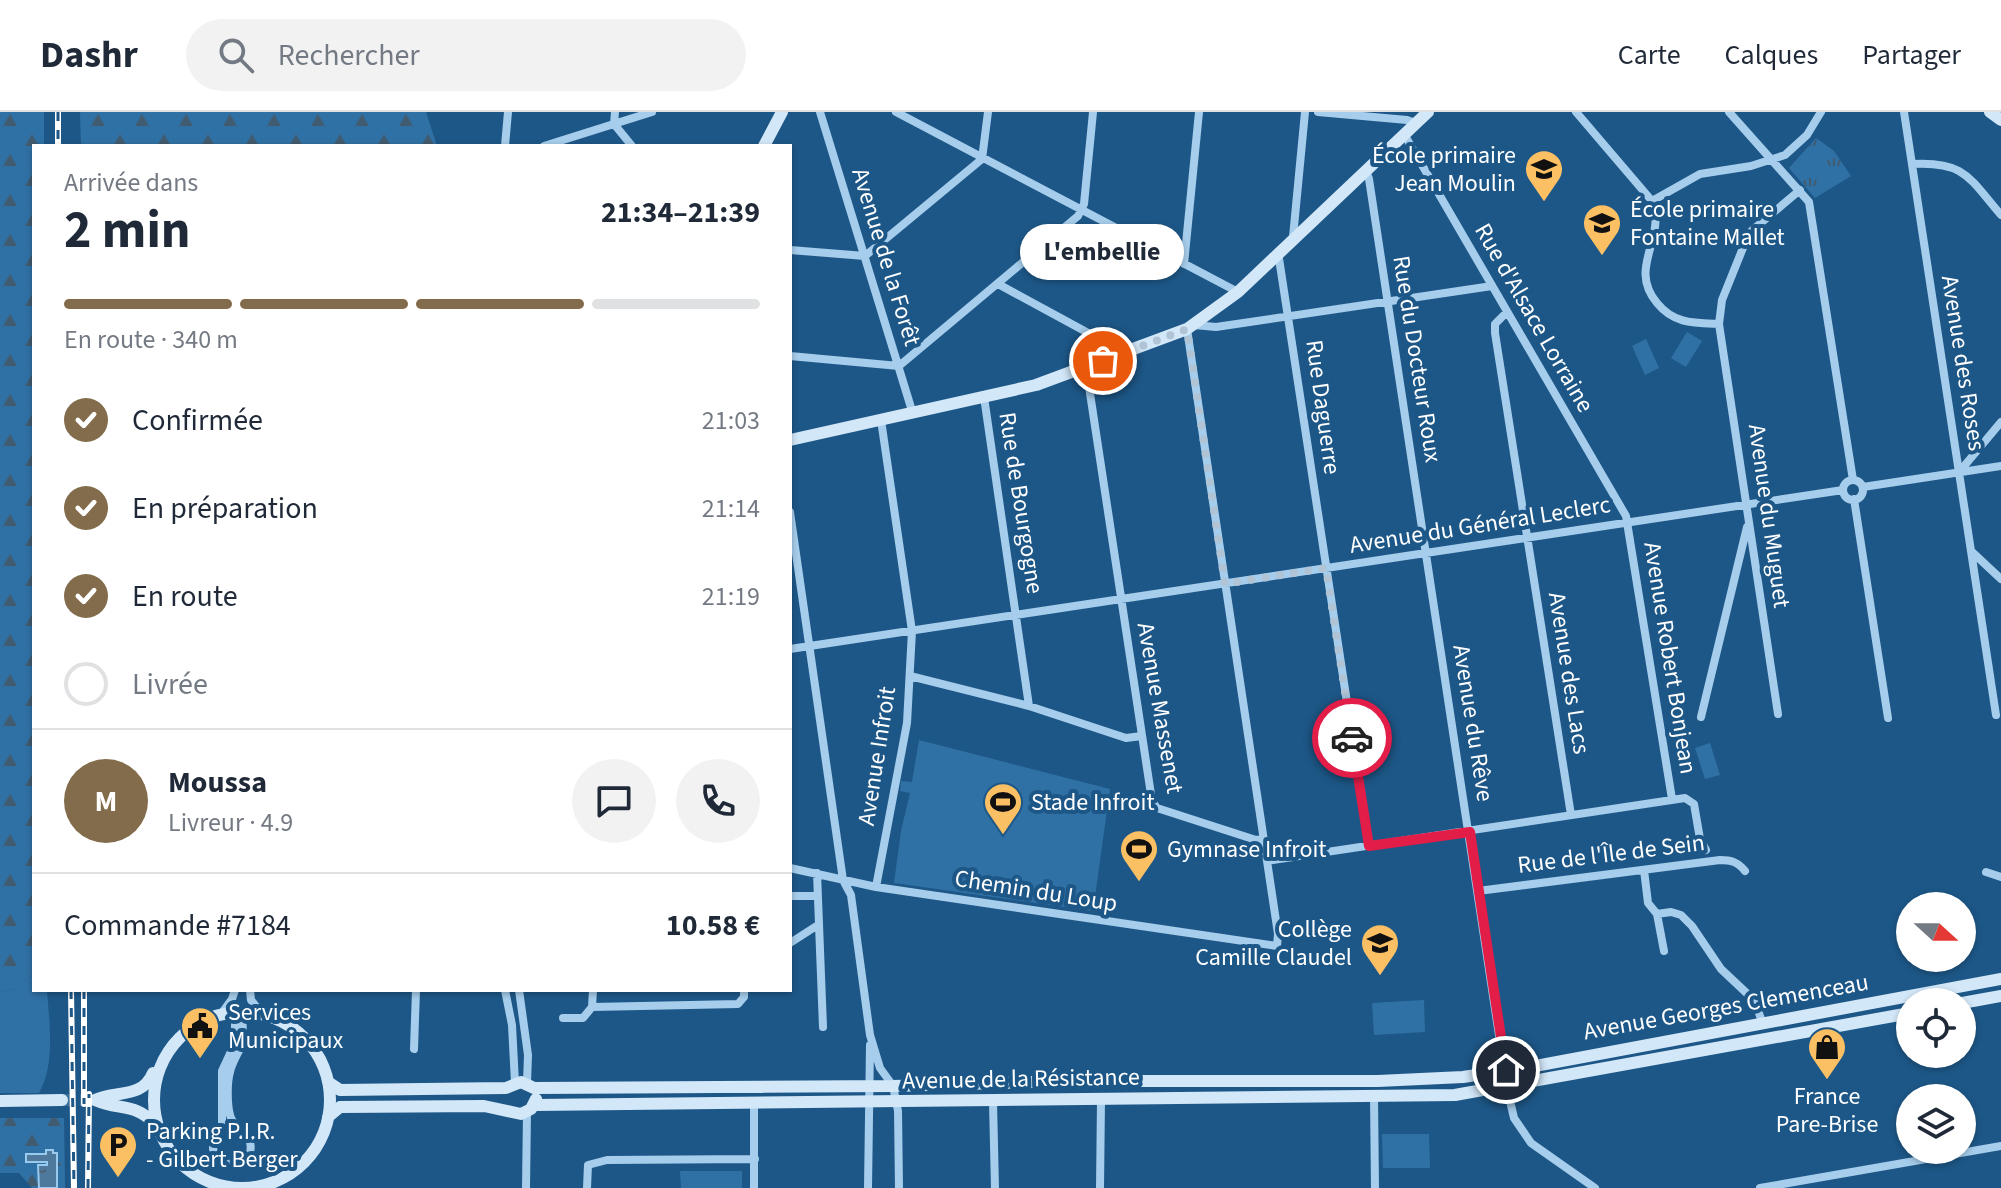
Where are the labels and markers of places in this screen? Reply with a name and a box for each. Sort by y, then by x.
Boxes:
place label: École primaire Jean Moulin [1372,138,1516,201]
school or university icon: École primaire Jean Moulin [1523,148,1565,203]
place label: École primaire Fontaine Mallet [1630,192,1785,255]
school or university icon: École primaire Fontaine Mallet [1581,202,1623,257]
callout: L'embellie [1021,225,1185,281]
pin [1069,327,1137,395]
sports icon: Stade Infroit [982,781,1024,836]
place label: Stade Infroit [1031,785,1155,820]
sports icon: Gymnase Infroit [1118,828,1160,883]
place label: Gymnase Infroit [1167,832,1326,867]
place label: Collège Camille Claudel [1195,912,1352,975]
school or university icon: Collège Camille Claudel [1359,922,1401,977]
place label: Services Municipaux [228,995,344,1058]
public building icon: Services Municipaux [179,1005,221,1060]
shop icon: France Pare-Brise [1806,1026,1848,1081]
pin [1472,1036,1540,1104]
place label: France Pare-Brise [1776,1079,1878,1142]
place label: Parking P.I.R. - Gilbert Berger [146,1114,298,1177]
parking icon: Parking P.I.R. - Gilbert Berger [97,1124,139,1179]

